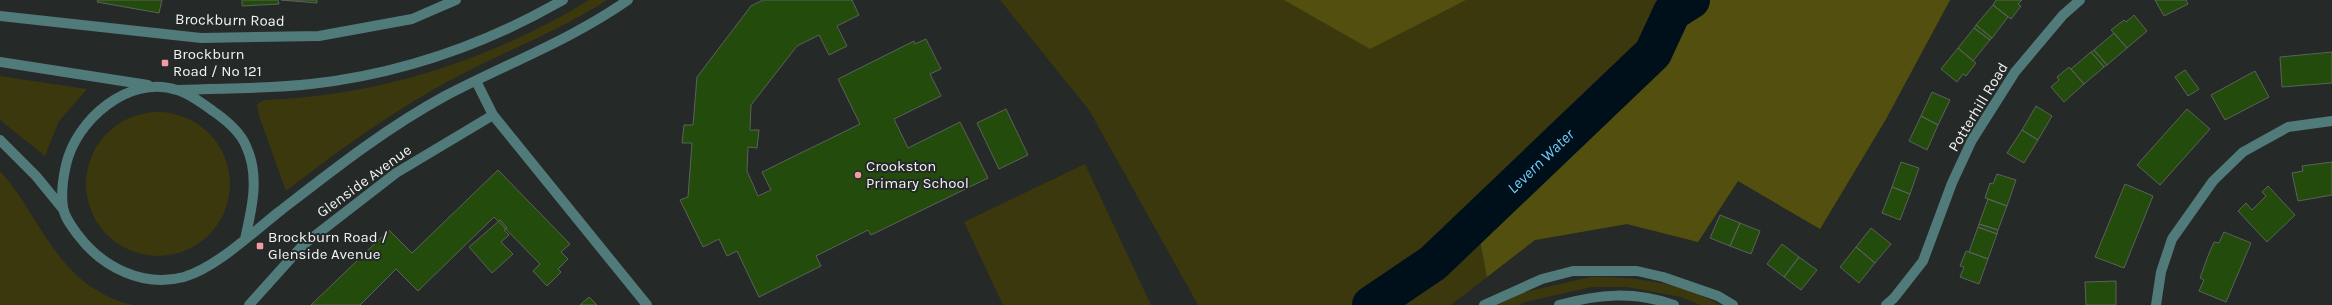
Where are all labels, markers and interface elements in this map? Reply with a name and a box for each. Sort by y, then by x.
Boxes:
street label: Brockburn Road [175,10,285,30]
place label: Brockburn Road / No 121 [173,45,262,80]
marker: Brockburn Road / No 121 [160,58,170,68]
street label: Potterhill Road [1944,59,2012,155]
water label: Levern Water [1503,124,1578,197]
street label: Glenside Avenue [313,141,415,221]
place label: Crookston Primary School [866,157,969,192]
marker: Crookston Primary School [853,170,863,180]
place label: Brockburn Road / Glenside Avenue [268,228,388,263]
marker: Brockburn Road / Glenside Avenue [255,241,265,251]

